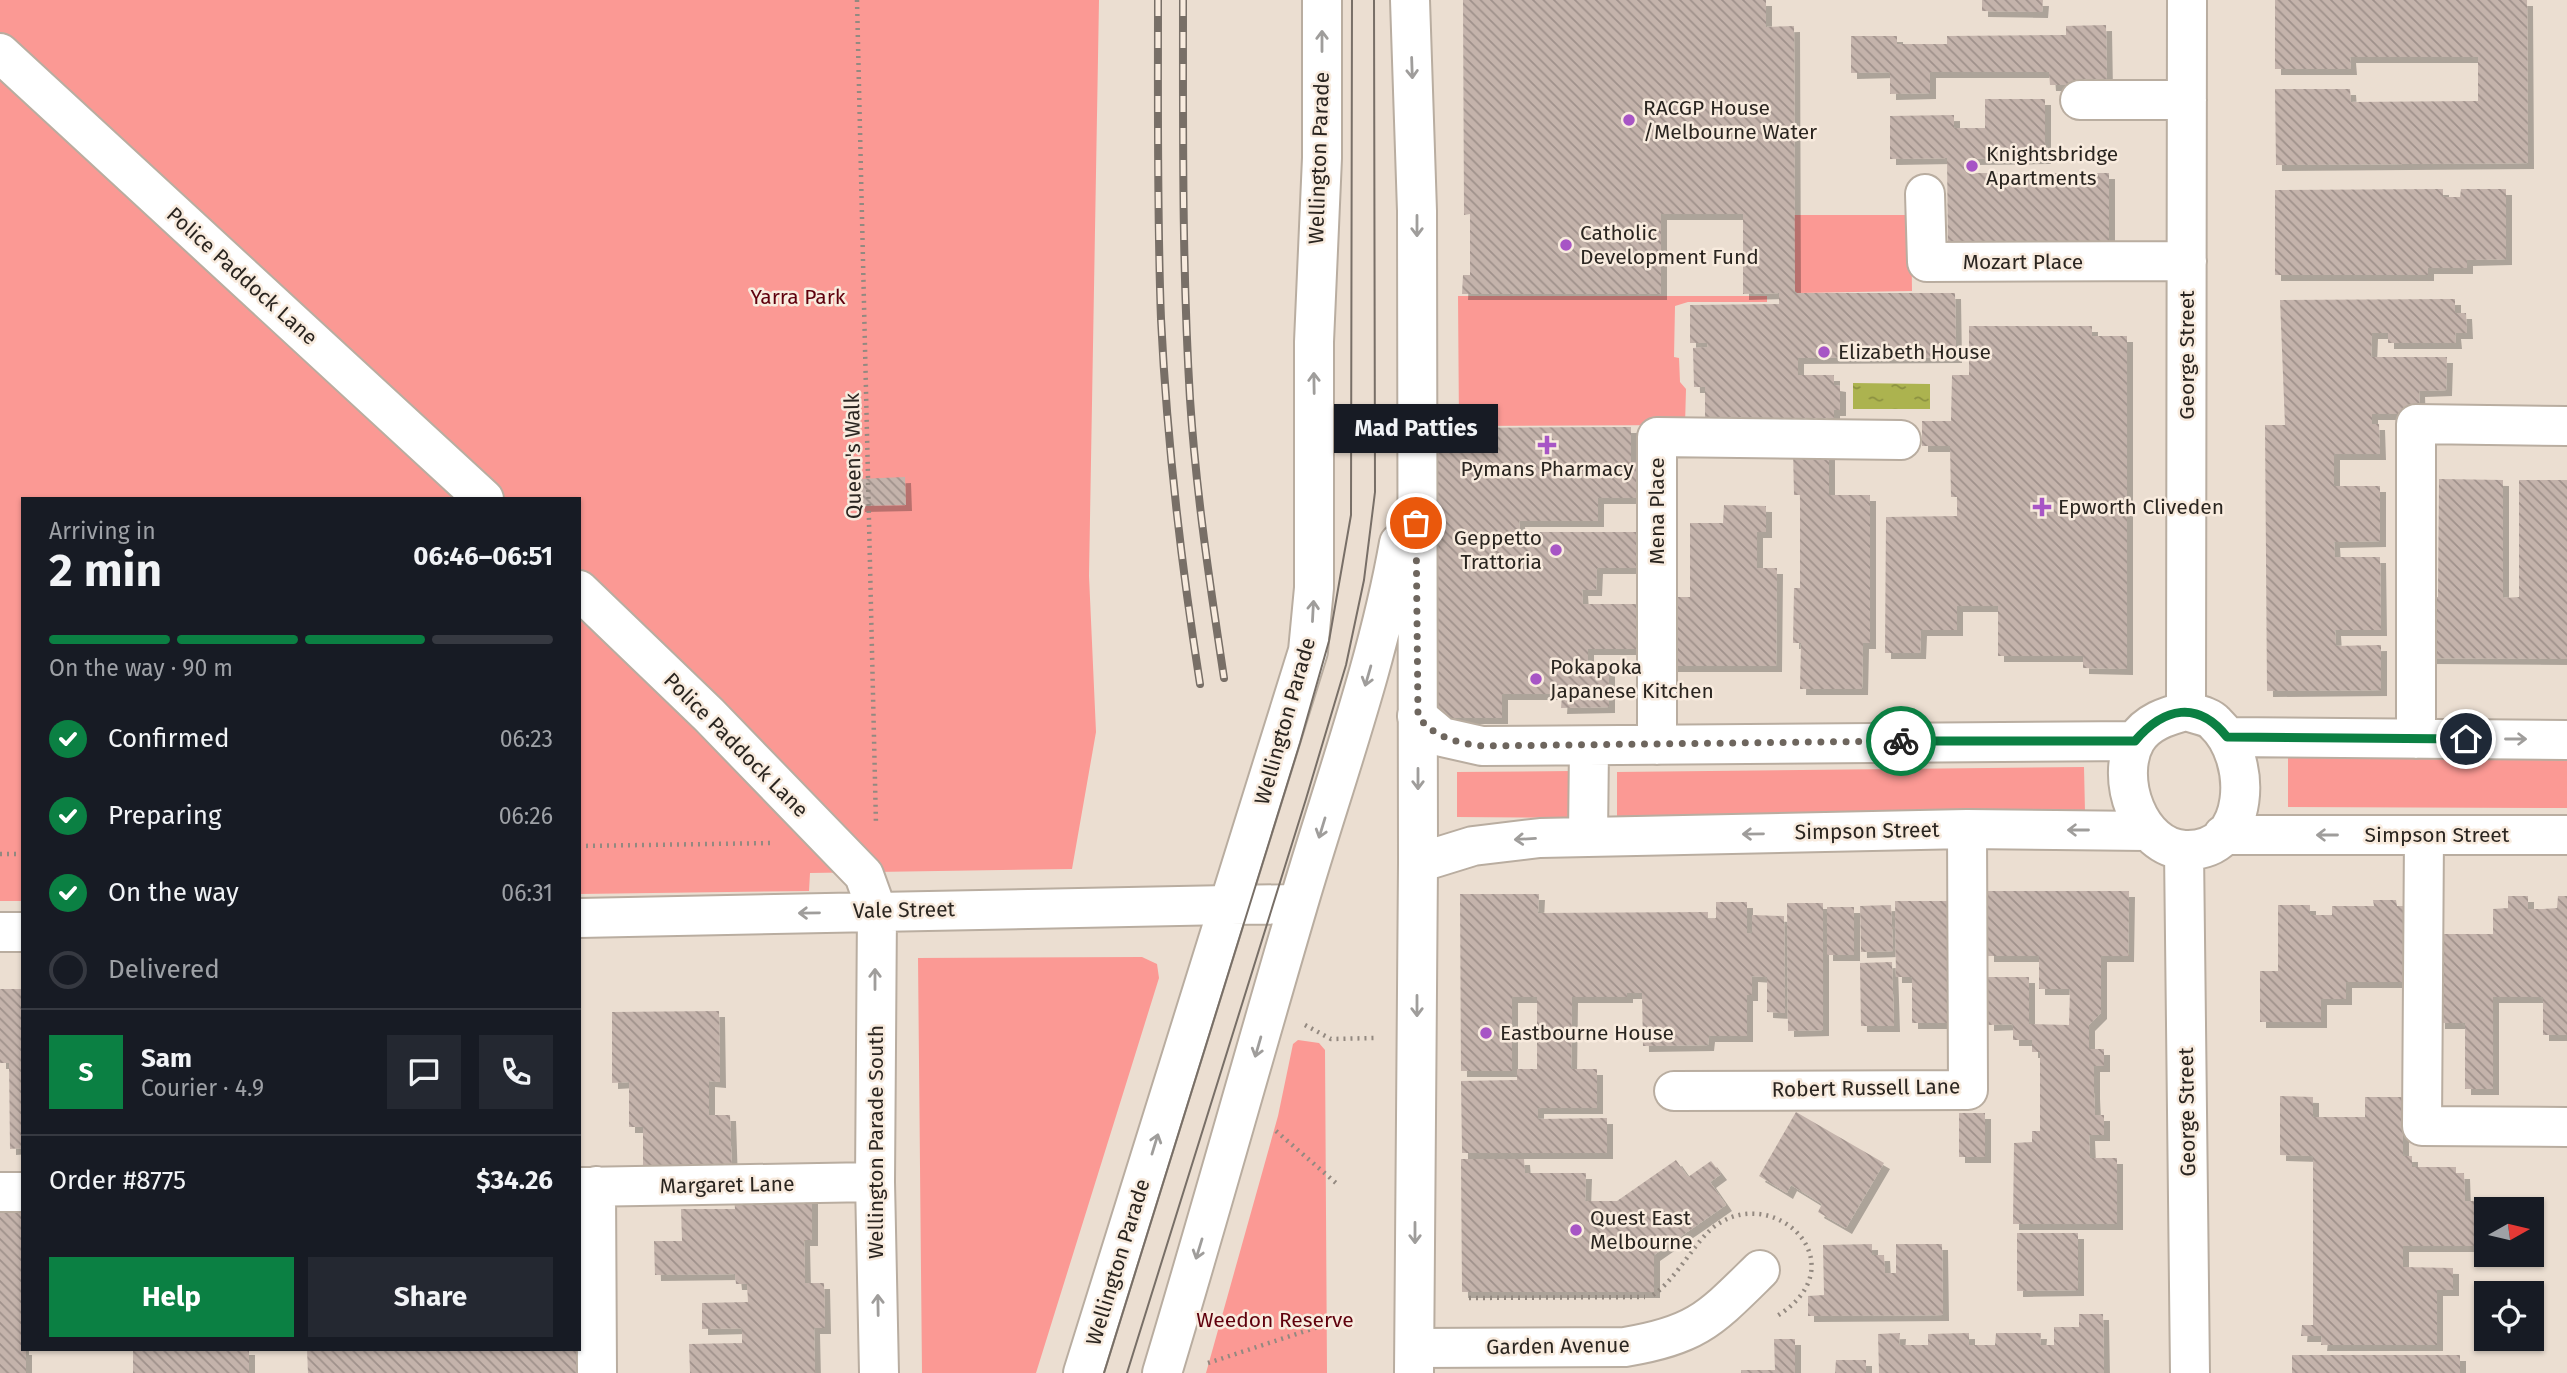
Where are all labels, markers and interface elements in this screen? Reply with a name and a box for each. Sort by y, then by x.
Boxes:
one-way arrow [1315,30,1329,53]
one-way arrow [1405,56,1418,79]
street label: Wellington Parade [1303,71,1335,245]
place label: RACGP House /Melbourne Water [1643,95,1817,145]
marker: RACGP House /Melbourne Water [1621,112,1637,128]
place label: Knightsbridge Apartments [1986,141,2118,191]
marker: Knightsbridge Apartments [1964,158,1980,174]
street label: Police Paddock Lane [161,201,323,351]
one-way arrow [1410,214,1424,237]
place label: Catholic Development Fund [1580,220,1759,270]
marker: Catholic Development Fund [1558,237,1574,253]
street label: Mozart Place [1963,249,2083,275]
park label: Yarra Park [750,284,846,310]
street label: George Street [2174,290,2200,420]
place label: Elizabeth House [1838,339,1991,365]
marker: Elizabeth House [1816,344,1832,360]
one-way arrow [1308,372,1321,395]
street label: Queen's Walk [839,392,867,519]
callout: Mad Patties [1334,404,1498,453]
text: Mad Patties [1354,414,1478,442]
marker: Pymans Pharmacy [1539,437,1555,453]
place label: Pymans Pharmacy [1461,456,1634,482]
street label: Mena Place [1644,457,1670,565]
pin [1386,493,1446,553]
place label: Epworth Cliveden [2058,494,2224,520]
marker: Epworth Cliveden [2032,497,2052,517]
icon: bag [1397,504,1435,542]
text: Arriving in [49,517,156,545]
place label: Geppetto Trattoria [1454,525,1542,575]
text: 06:46–06:51 [413,541,553,572]
marker: Geppetto Trattoria [1548,542,1564,558]
text: 2 min [49,543,162,598]
one-way arrow [1307,599,1320,622]
street label: Wellington Parade [1249,634,1321,808]
text: On the way · 90 m [49,654,233,682]
place label: Pokapoka Japanese Kitchen [1550,654,1714,704]
one-way arrow [1360,664,1373,686]
street label: Police Paddock Lane [658,667,814,823]
marker: Pokapoka Japanese Kitchen [1528,671,1544,687]
courier [1866,706,1936,776]
pin [2436,709,2496,769]
icon: check [49,720,87,758]
icon: home [2447,720,2485,758]
icon: bike [1882,722,1920,760]
text: Confirmed [108,723,229,754]
text: 06:23 [500,725,553,753]
one-way arrow [2504,733,2527,746]
one-way arrow [1411,767,1425,790]
icon: check [49,797,87,835]
text: Preparing [108,800,221,831]
text: 06:26 [499,802,553,830]
one-way arrow [1314,817,1327,839]
street label: Simpson Street [1794,817,1940,845]
street label: Simpson Street [2365,822,2510,848]
one-way arrow [2067,823,2090,837]
one-way arrow [1741,827,1764,840]
one-way arrow [2316,828,2339,842]
one-way arrow [1514,832,1537,845]
icon: check [49,874,87,912]
text: On the way [108,877,239,908]
text: 06:31 [501,879,553,907]
street label: Vale Street [853,896,956,924]
one-way arrow [798,906,821,920]
text: Delivered [108,954,220,985]
one-way arrow [868,968,882,991]
one-way arrow [1410,994,1424,1017]
place label: Eastbourne House [1500,1020,1674,1046]
street label: Wellington Parade South [863,1025,889,1259]
marker: Eastbourne House [1478,1025,1494,1041]
button: chat [387,1035,461,1109]
button: phone [479,1035,553,1109]
one-way arrow [1250,1035,1263,1057]
text: Sam [141,1043,192,1074]
street label: George Street [2173,1047,2201,1177]
text: S [79,1057,93,1088]
street label: Robert Russell Lane [1771,1073,1961,1103]
text: Courier · 4.9 [141,1074,264,1102]
one-way arrow [1150,1134,1163,1156]
text: Order #8775 [49,1165,186,1196]
text: $34.26 [476,1165,553,1196]
street label: Margaret Lane [659,1171,795,1199]
street label: Wellington Parade [1080,1176,1156,1348]
north arrow [2474,1197,2544,1267]
map controls [2474,1197,2544,1351]
place label: Quest East Melbourne [1590,1205,1693,1255]
one-way arrow [1408,1222,1422,1245]
marker: Quest East Melbourne [1568,1222,1584,1238]
one-way arrow [1192,1238,1205,1260]
button: Help [49,1257,294,1337]
button: Share [308,1257,553,1337]
button: locate [2474,1281,2544,1351]
one-way arrow [871,1294,885,1317]
park label: Weedon Reserve [1196,1307,1354,1333]
street label: Garden Avenue [1486,1332,1630,1360]

